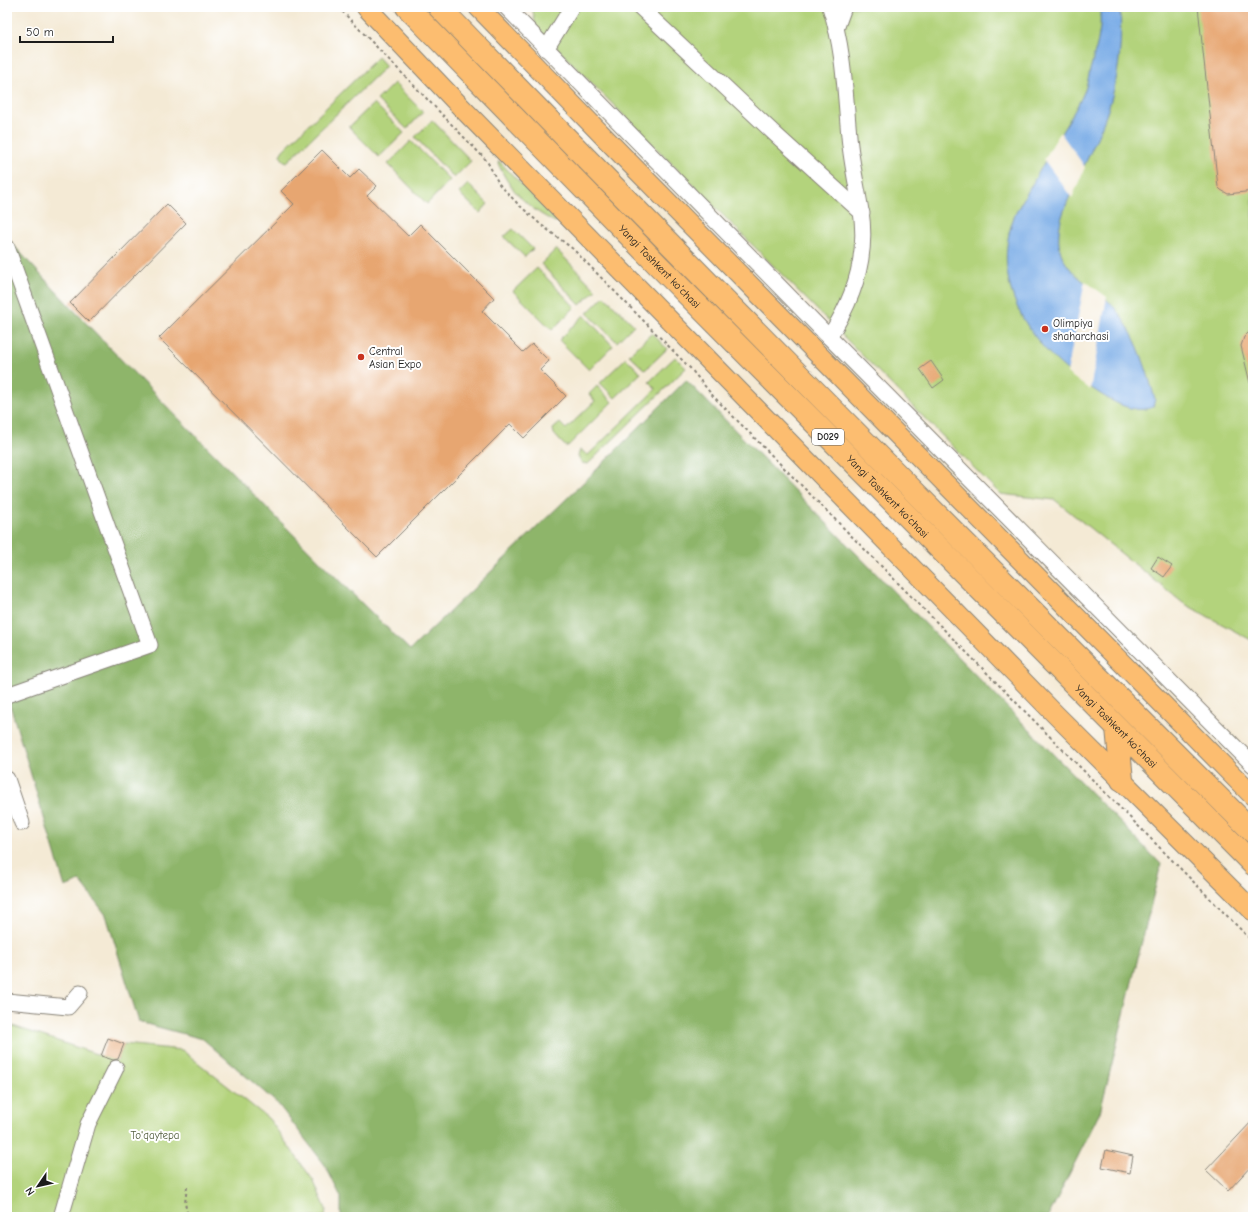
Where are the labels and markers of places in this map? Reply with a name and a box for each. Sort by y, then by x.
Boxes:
place label: Olimpiya shaharchasi [1053,317,1109,343]
marker: Olimpiya shaharchasi [1040,324,1050,334]
place label: Central Asian Expo [369,345,422,371]
marker: Central Asian Expo [356,352,366,362]

